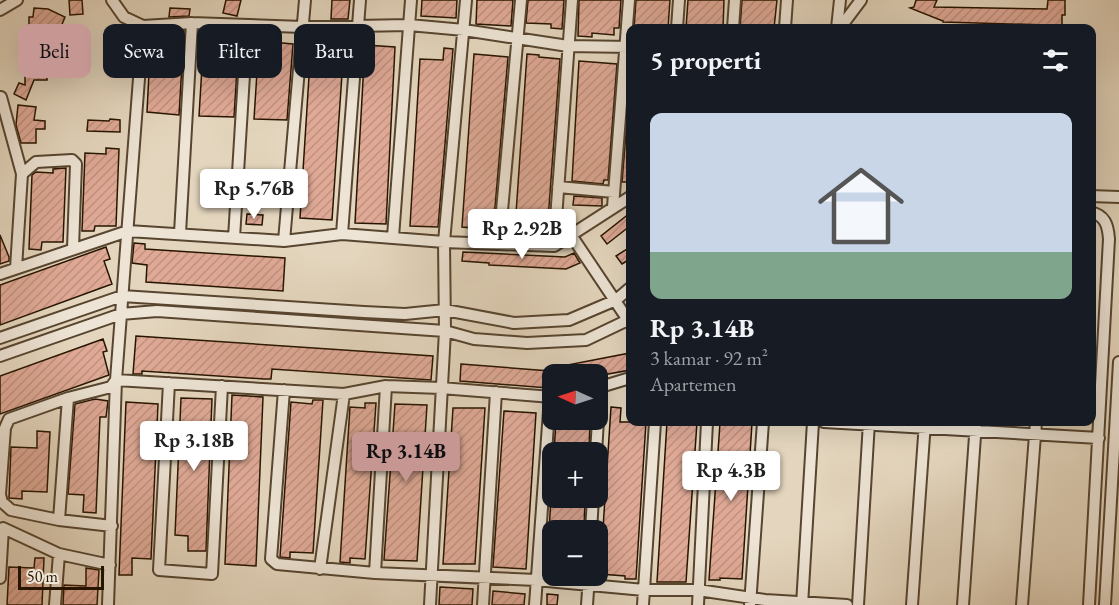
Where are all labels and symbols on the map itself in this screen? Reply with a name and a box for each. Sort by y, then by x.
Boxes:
pin: Rp 5.76B [192,169,316,220]
pin: Rp 2.92B [460,209,584,260]
north arrow [542,364,608,430]
pin: Rp 3.18B [132,421,256,472]
pin: Rp 3.14B [344,432,468,483]
pin: Rp 4.3B [676,451,786,502]
scale bar [18,563,104,590]

